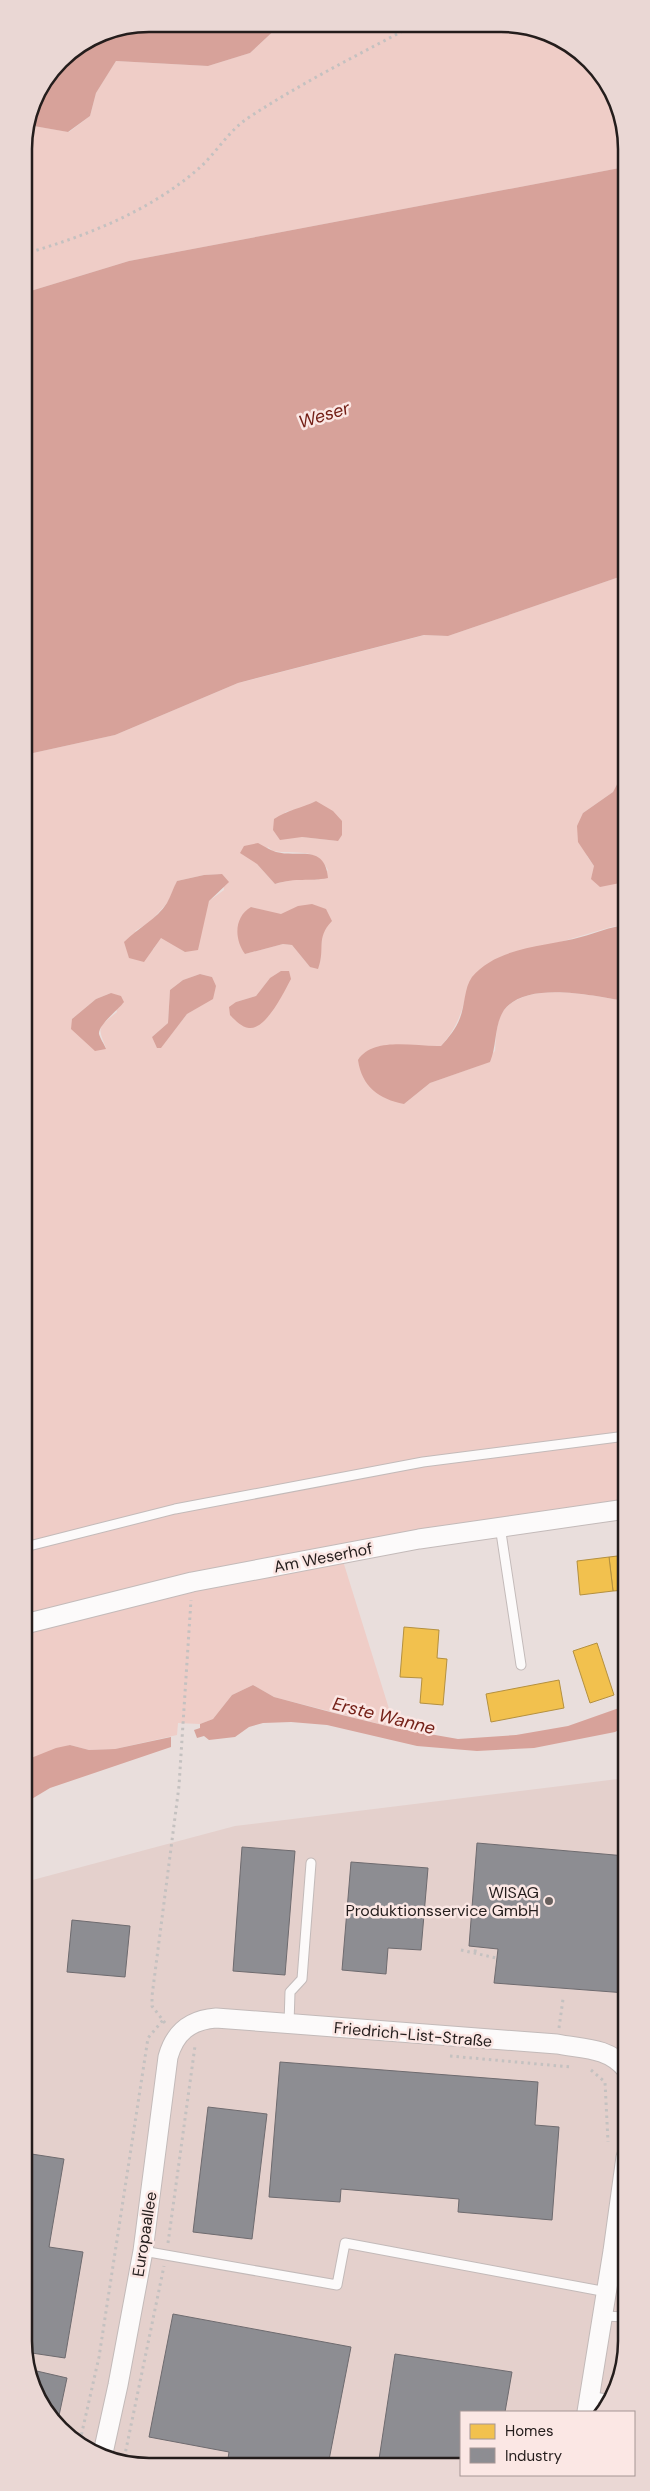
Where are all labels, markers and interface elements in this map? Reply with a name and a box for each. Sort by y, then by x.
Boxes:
water label: Weser [295,395,354,434]
street label: Am Weserhof [272,1538,374,1577]
water label: Erste Wanne [330,1692,438,1740]
place label: WISAG Produktionsservice GmbH [345,1882,539,1921]
marker: WISAG Produktionsservice GmbH [543,1895,555,1907]
street label: Friedrich-List-Straße [333,2017,493,2052]
street label: Europaallee [127,2190,162,2278]
legend [460,2411,635,2476]
text: Homes [505,2421,554,2441]
text: Industry [505,2446,563,2466]

